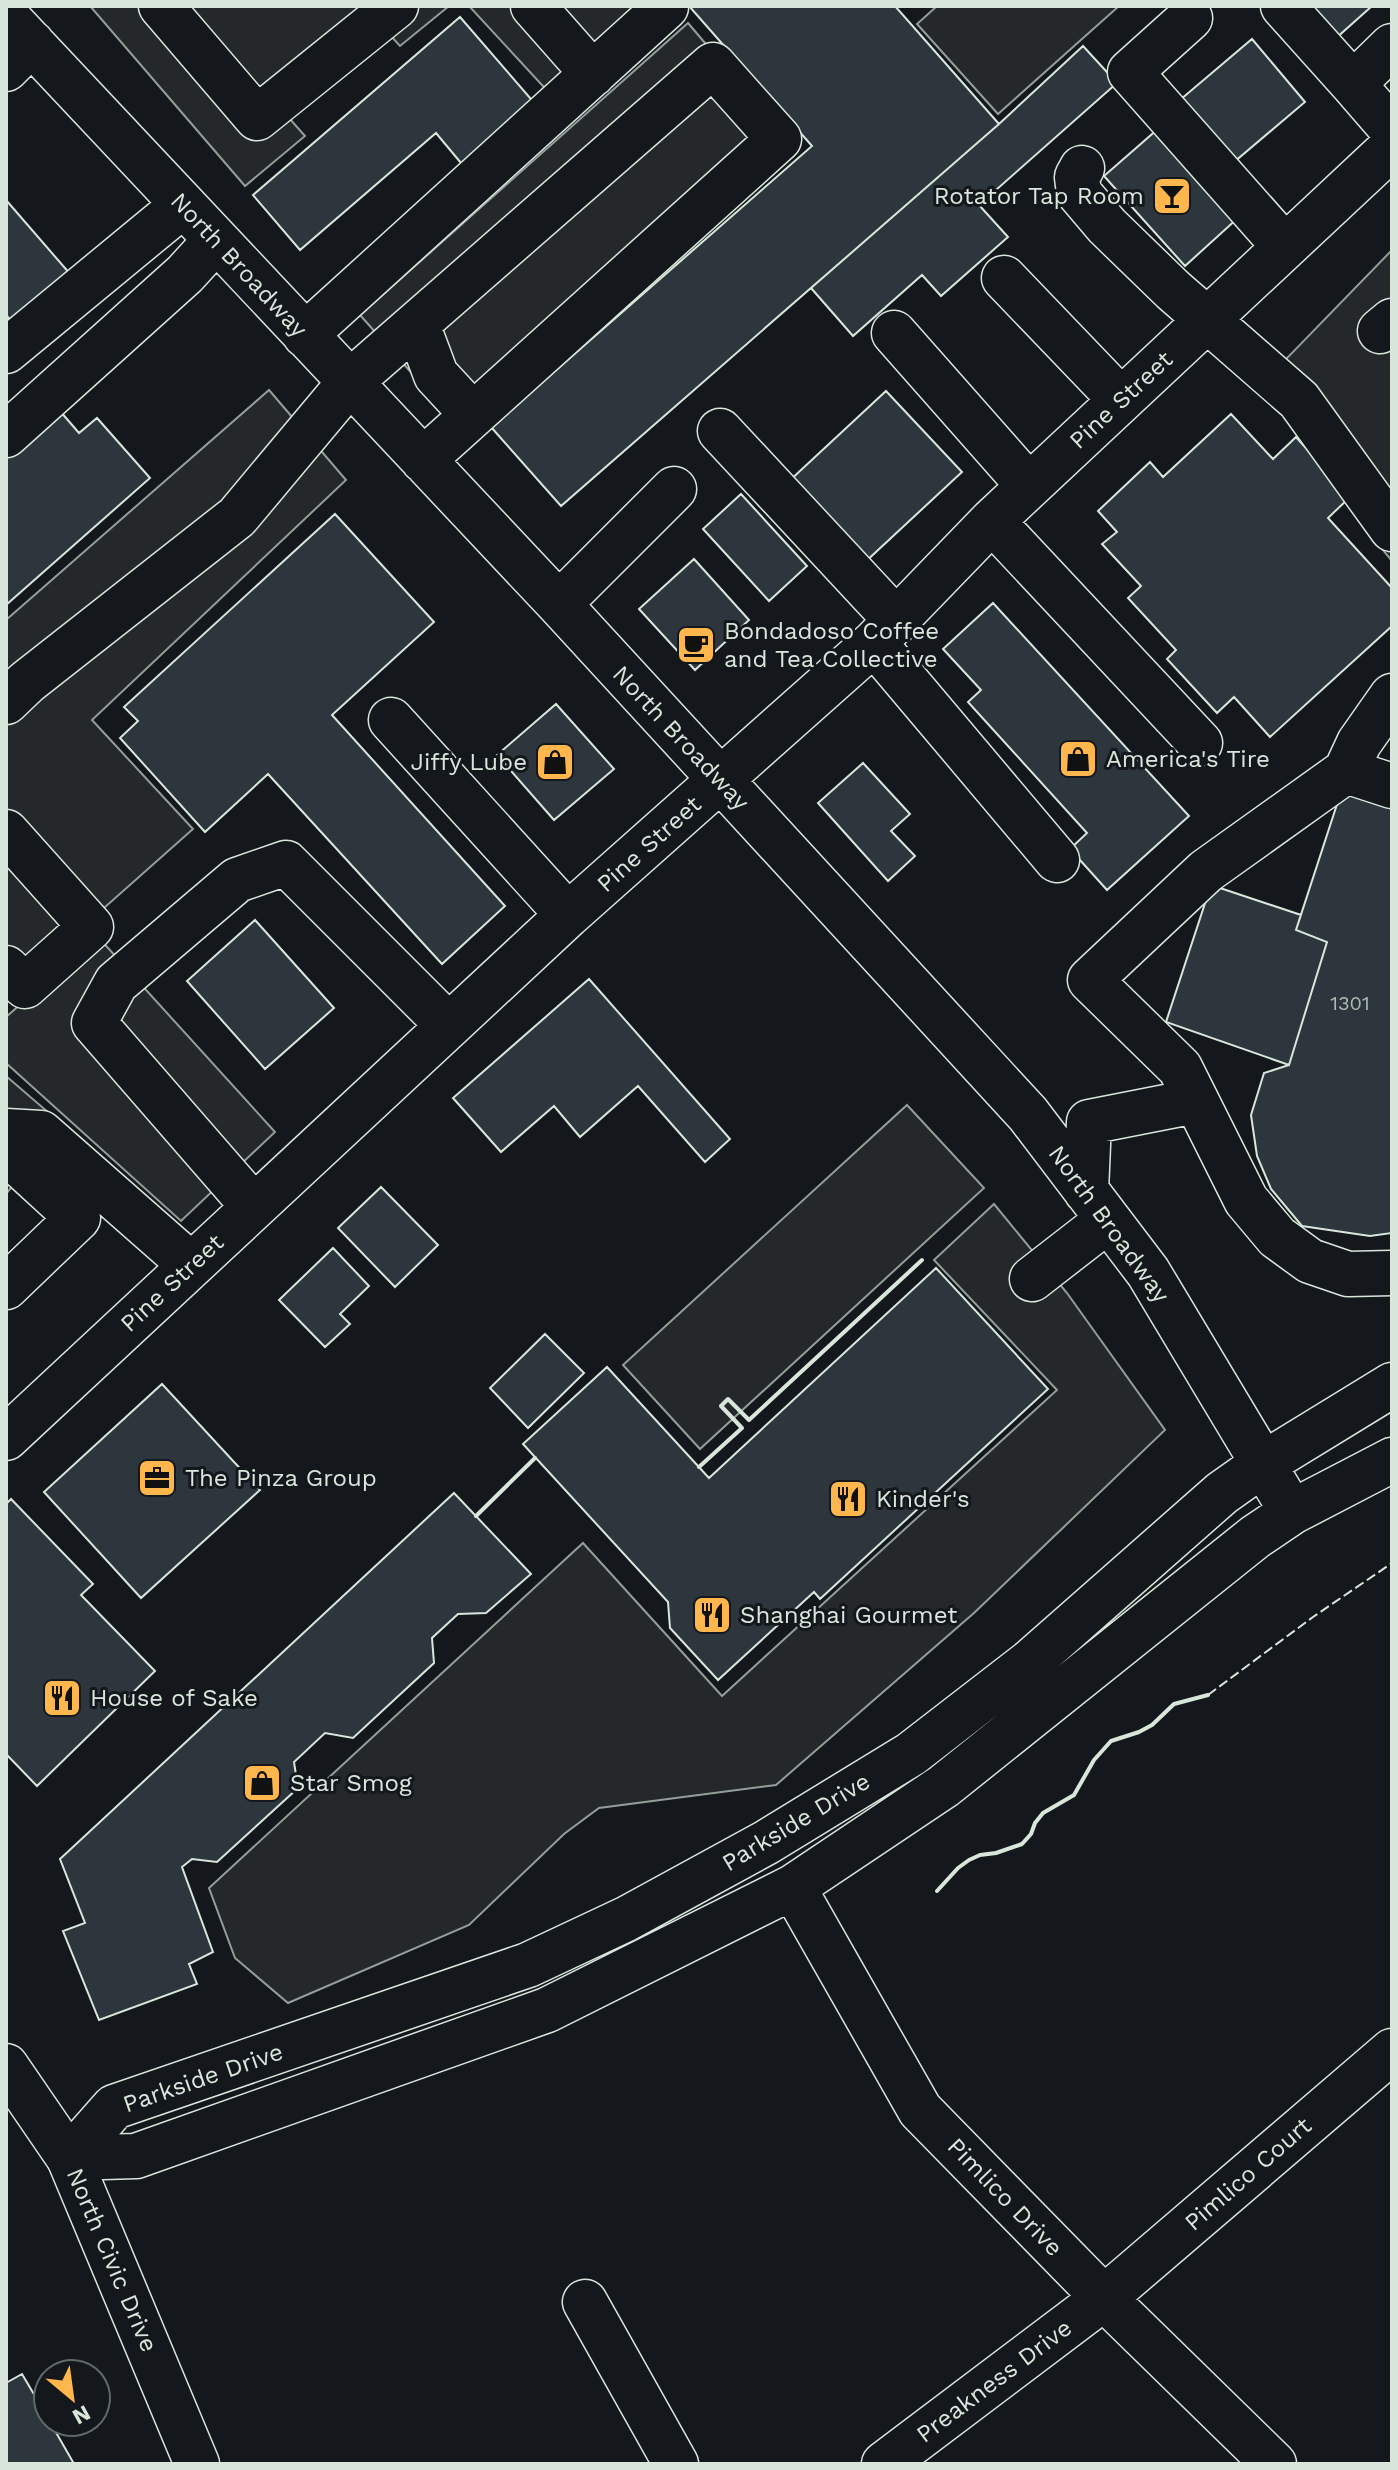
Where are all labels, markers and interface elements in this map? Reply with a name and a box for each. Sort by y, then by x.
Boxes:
bar icon: Rotator Tap Room [1151,175,1193,217]
place label: Rotator Tap Room [934,182,1144,210]
street label: North Broadway [165,187,313,343]
street label: Pine Street [1064,345,1178,455]
place label: Bondadoso Coffee and Tea Collective [724,617,939,673]
cafe icon: Bondadoso Coffee and Tea Collective [675,624,717,666]
street label: North Broadway [607,660,755,816]
shop icon: America's Tire [1057,738,1099,780]
shop icon: Jiffy Lube [534,741,576,783]
place label: America's Tire [1106,745,1270,773]
place label: Jiffy Lube [411,748,527,776]
street label: Pine Street [591,790,707,898]
house number: 1301 [1330,991,1370,1015]
street label: North Broadway [1043,1140,1176,1308]
street label: Pine Street [115,1228,229,1338]
office icon: The Pinza Group [136,1457,178,1499]
place label: The Pinza Group [185,1464,377,1492]
restaurant icon: Kinder's [827,1478,869,1520]
place label: Kinder's [876,1485,970,1513]
restaurant icon: Shanghai Gourmet [691,1594,733,1636]
place label: Shanghai Gourmet [740,1601,957,1629]
restaurant icon: House of Sake [41,1677,83,1719]
place label: House of Sake [90,1684,258,1712]
shop icon: Star Smog [241,1762,283,1804]
street label: Parkside Drive [717,1767,875,1877]
place label: Star Smog [290,1769,412,1797]
street label: Parkside Drive [119,2038,287,2118]
street label: Pimlico Court [1179,2111,1317,2237]
street label: Pimlico Drive [942,2132,1068,2262]
street label: North Civic Drive [61,2164,163,2356]
street label: Preakness Drive [911,2314,1077,2448]
north arrow [32,2358,112,2438]
text: N [68,2400,95,2430]

